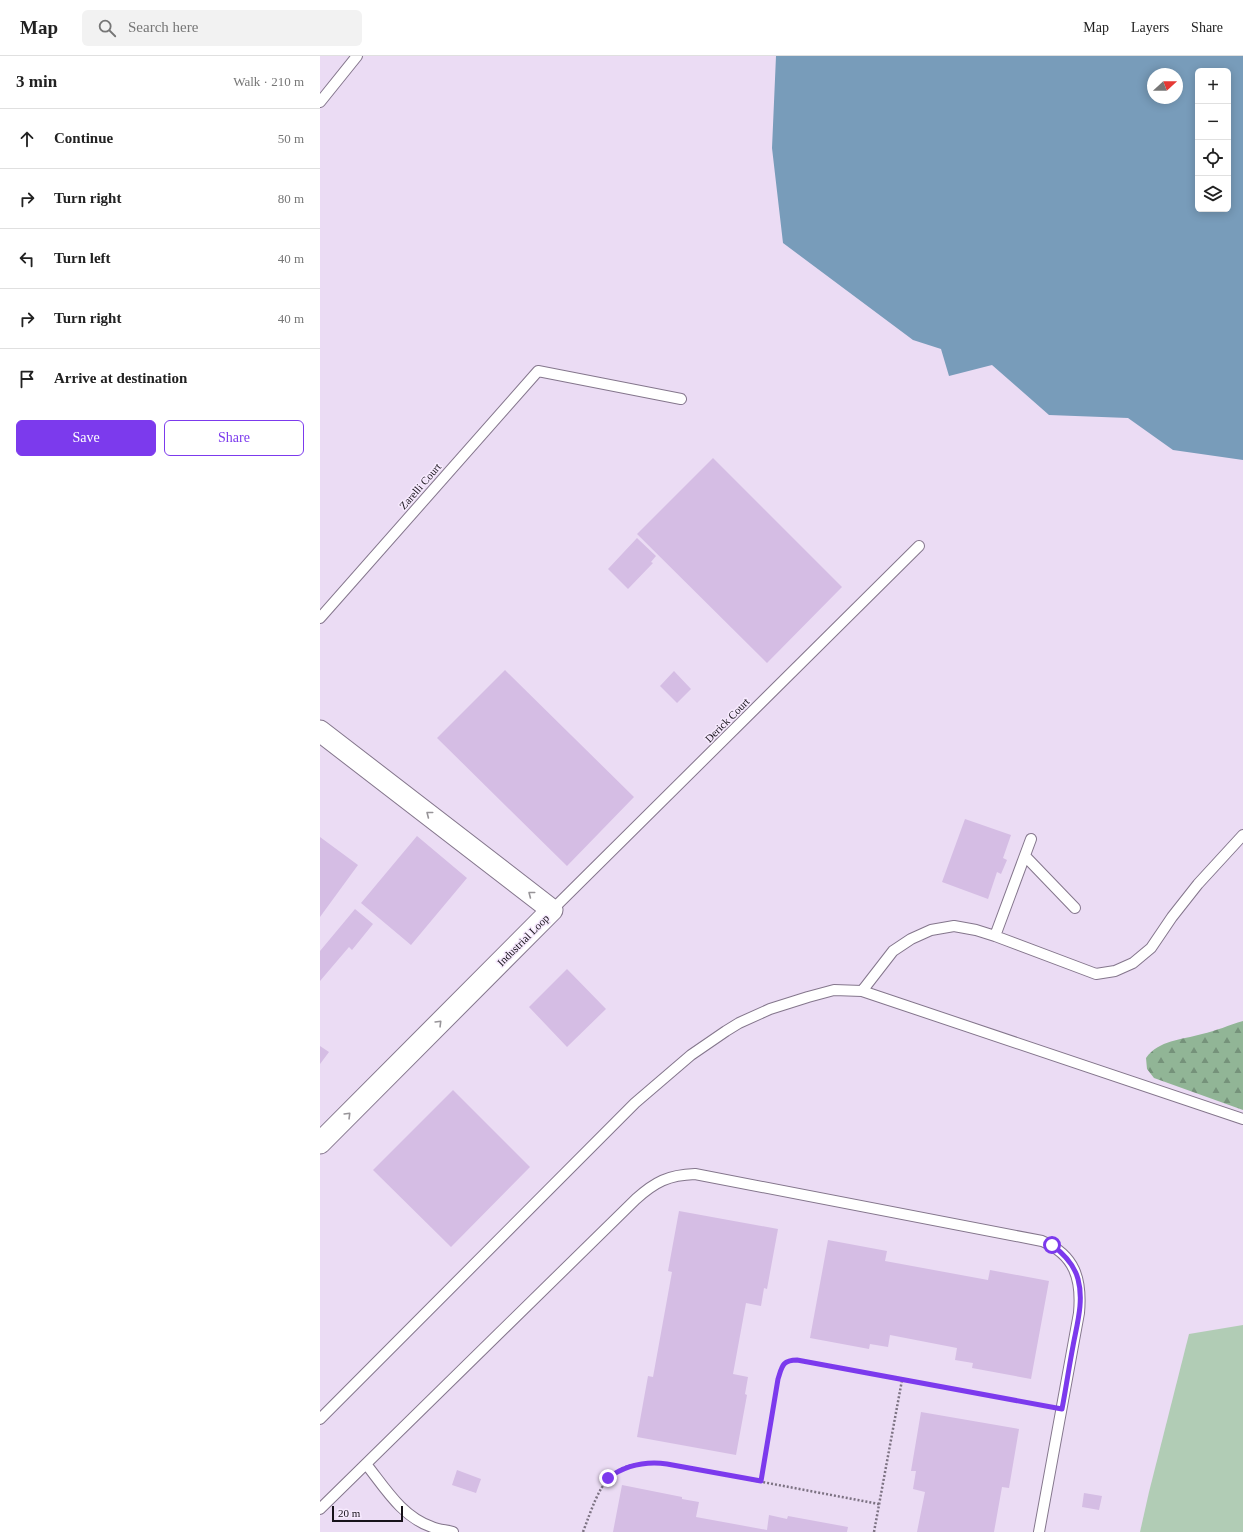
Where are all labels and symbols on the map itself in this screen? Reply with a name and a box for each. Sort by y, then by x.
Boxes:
north arrow [1147,68,1183,104]
street label: Zarelli Court [397,461,443,511]
street label: Derick Court [702,695,752,745]
one-way arrow [426,812,433,819]
one-way arrow [529,892,536,899]
street label: Industrial Loop [495,911,552,968]
one-way arrow [434,1020,442,1028]
one-way arrow [343,1112,351,1120]
route start [1043,1236,1061,1254]
route end [599,1469,617,1487]
scale bar [332,1504,403,1523]

